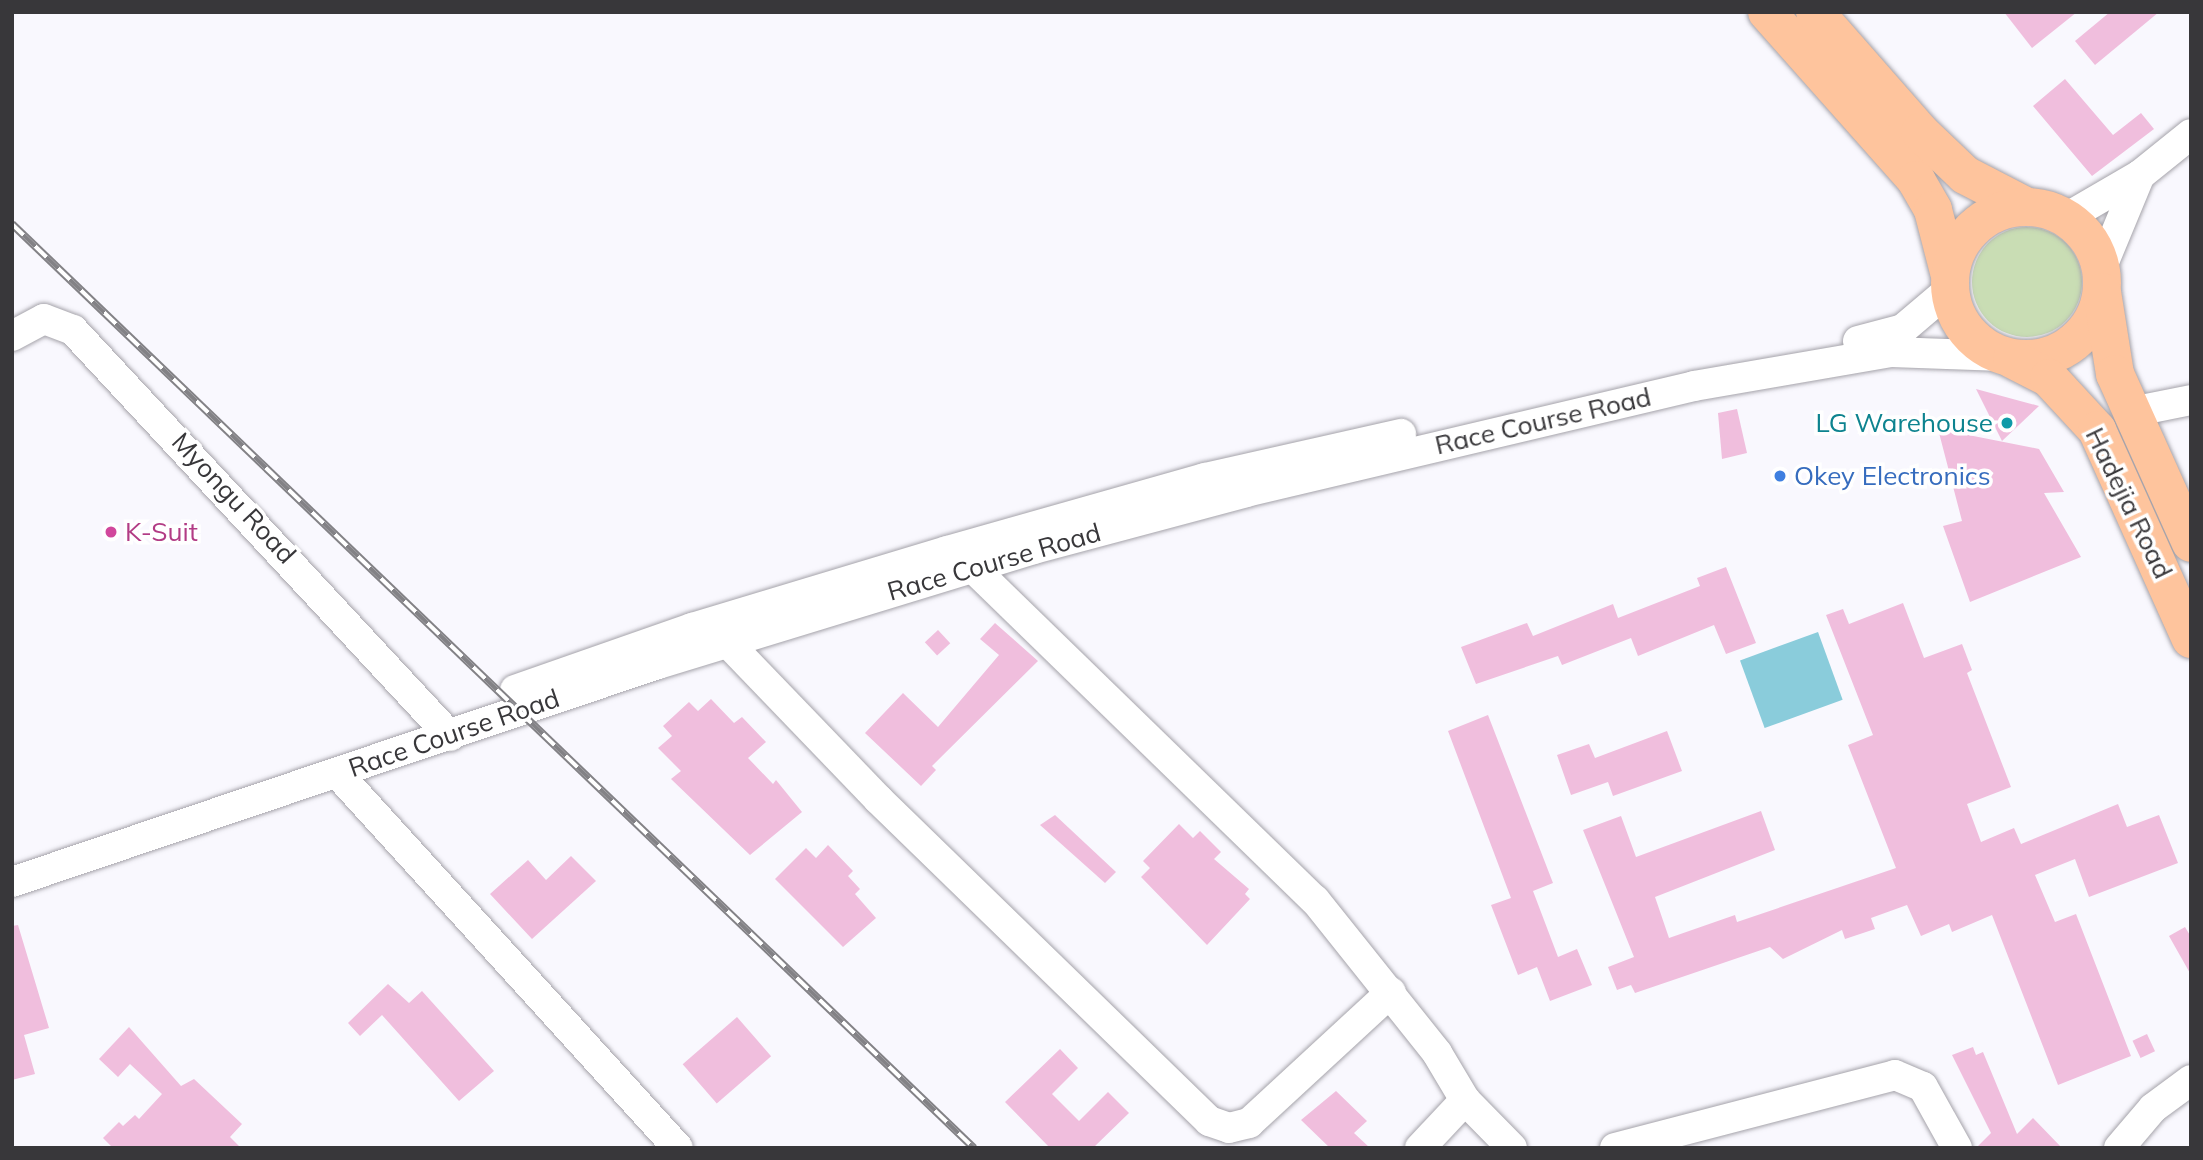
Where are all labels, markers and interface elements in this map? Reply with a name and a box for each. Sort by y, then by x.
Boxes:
street label: Race Course Road [1432,381,1654,461]
place label: LG Warehouse [1815,407,1993,439]
marker: LG Warehouse [1999,415,2015,431]
street label: Hadejia Road [2079,423,2179,583]
street label: Myongu Road [166,426,302,570]
place label: Okey Electronics [1794,460,1991,492]
marker: Okey Electronics [1772,468,1788,484]
place label: K-Suit [125,516,198,548]
street label: Race Course Road [884,517,1104,607]
marker: K-Suit [103,524,119,540]
street label: Race Course Road [345,682,563,784]

